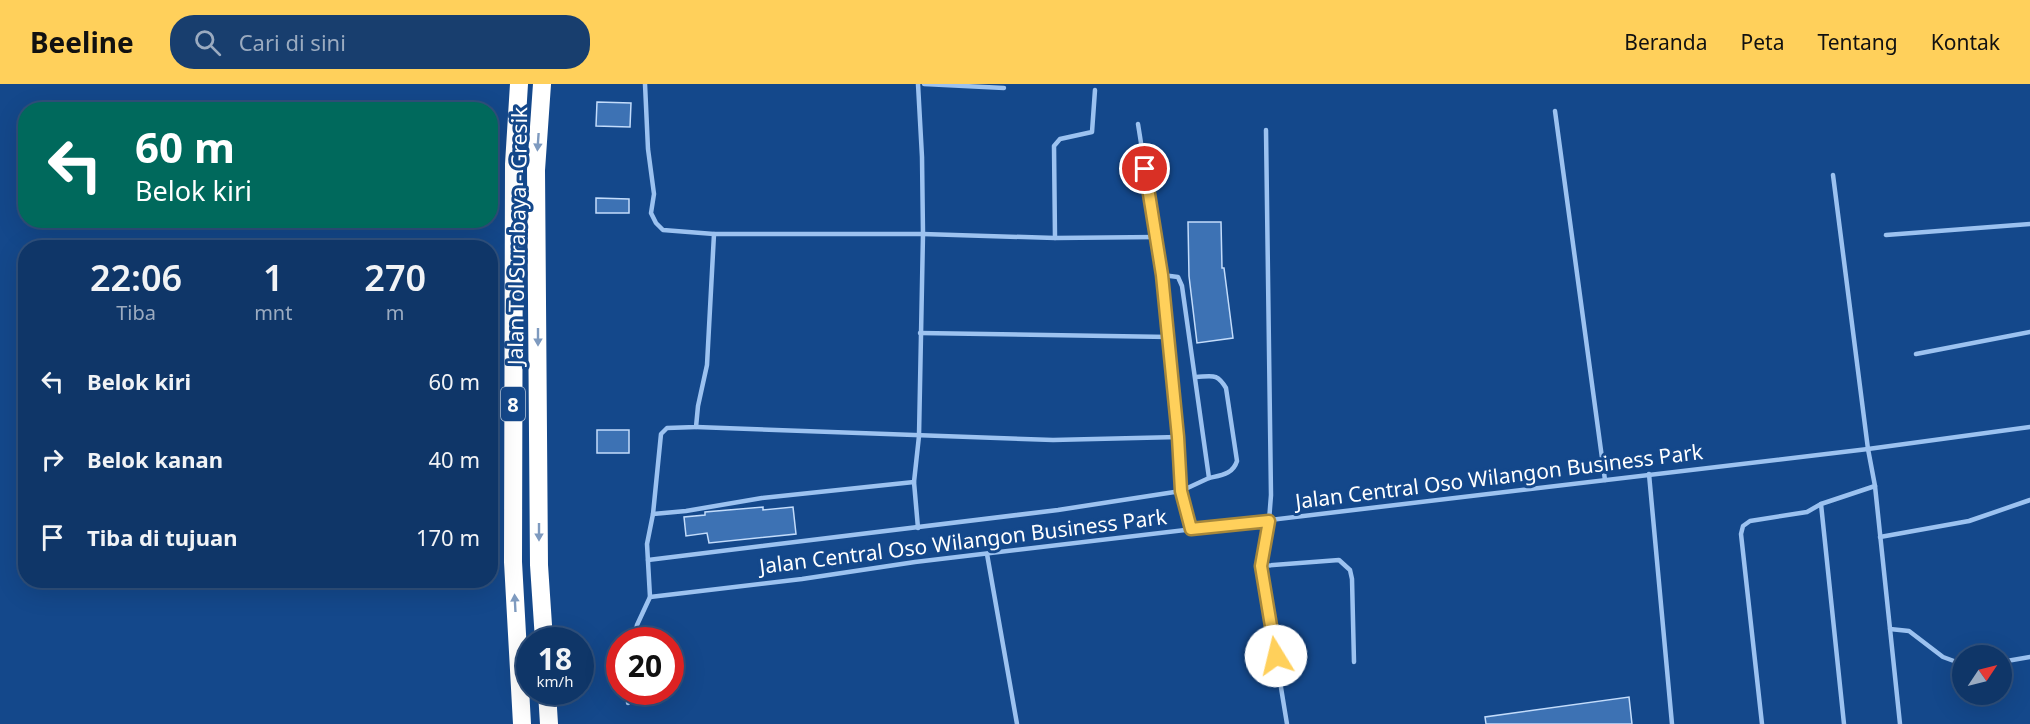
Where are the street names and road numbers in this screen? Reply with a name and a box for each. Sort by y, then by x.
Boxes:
street label: Jalan Tol Surabaya - Gresik [501,106,533,367]
road number: 8 [501,387,525,421]
street label: Jalan Central Oso Wilangon Business Park [1292,437,1705,515]
street label: Jalan Central Oso Wilangon Business Park [756,502,1169,580]

